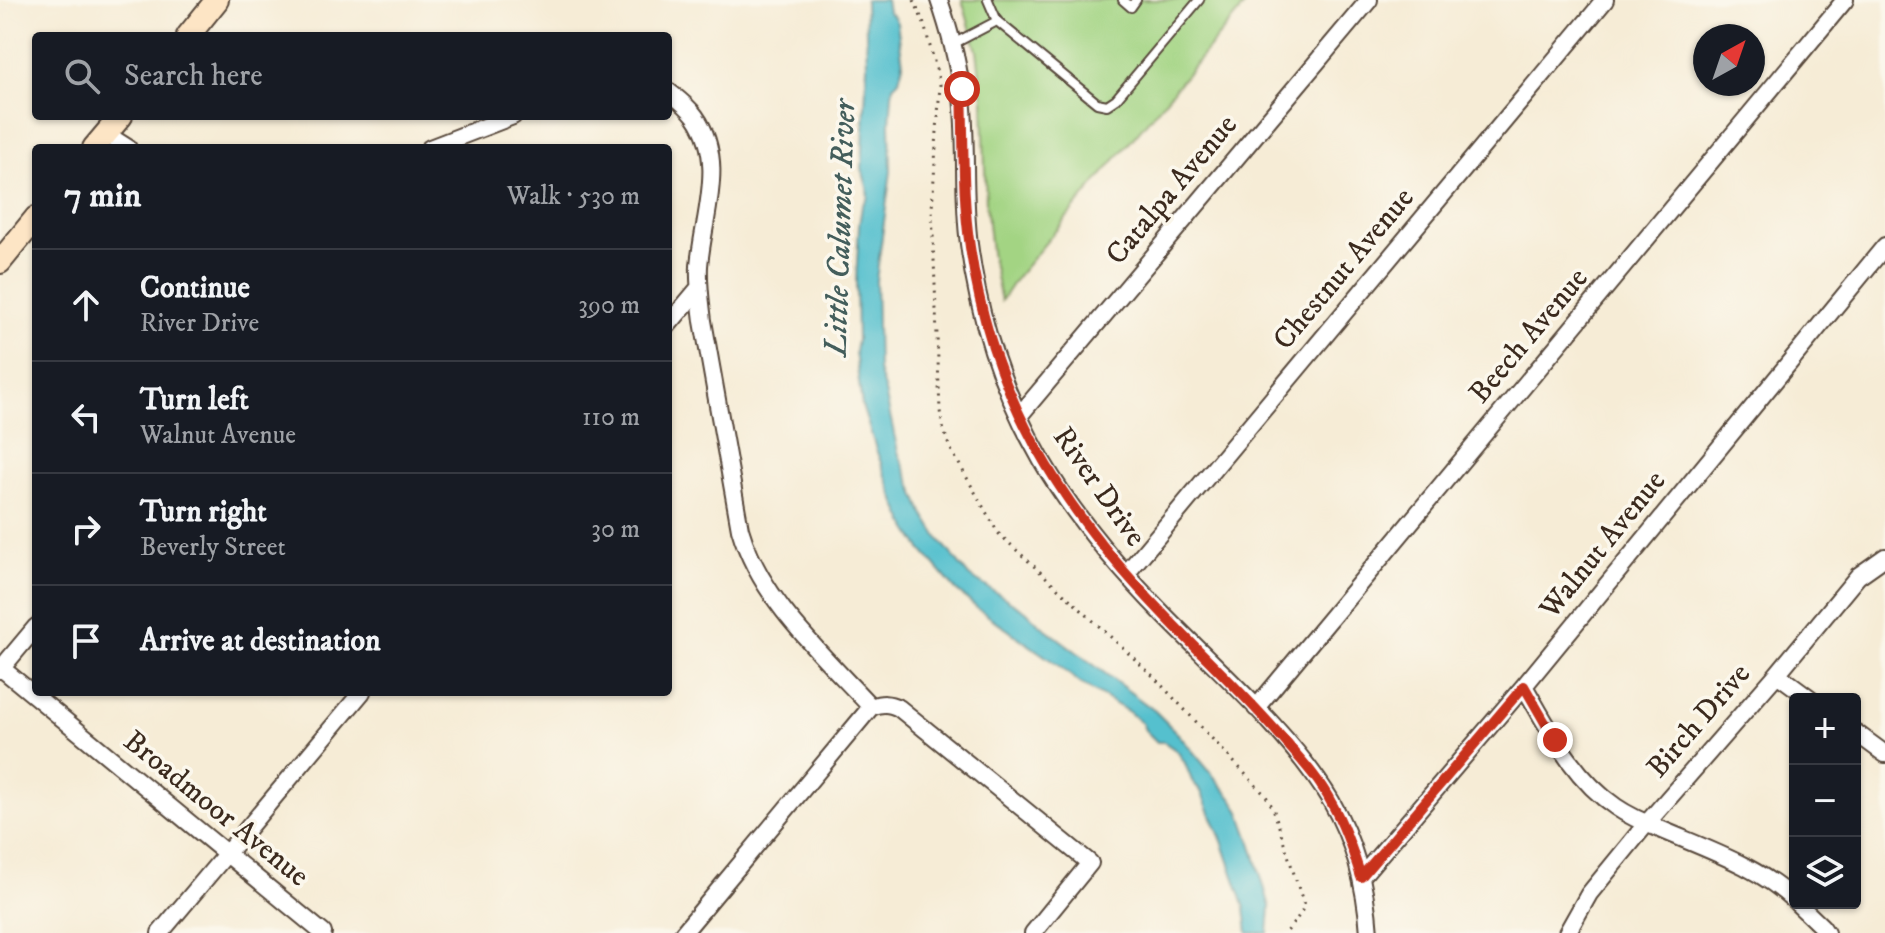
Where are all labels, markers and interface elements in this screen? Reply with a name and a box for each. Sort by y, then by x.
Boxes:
north arrow [1693,24,1765,96]
search box [32,32,672,120]
icon: search [60,54,104,98]
text: Search here [124,58,263,95]
route start [944,71,980,107]
water label: Little Calumet River [816,97,866,359]
street label: Catalpa Avenue [1098,107,1246,273]
text: 7 min [64,175,141,217]
text: Walk · 530 m [507,180,640,213]
street label: Chestnut Avenue [1265,180,1423,358]
street label: Beech Avenue [1462,261,1596,411]
text: Continue [140,270,250,307]
icon: ahead [64,283,108,327]
text: 390 m [578,289,640,322]
text: River Drive [140,307,259,340]
text: Turn left [140,382,249,419]
icon: left [64,395,108,439]
text: 110 m [582,401,640,434]
text: Walnut Avenue [140,419,296,452]
street label: River Drive [1044,420,1154,554]
street label: Walnut Avenue [1531,463,1674,627]
text: Turn right [140,494,267,531]
icon: right [64,507,108,551]
text: 30 m [591,513,640,546]
text: Beverly Street [140,531,286,564]
icon: arrive [64,619,108,663]
text: Arrive at destination [140,623,381,660]
street label: Birch Drive [1639,656,1759,786]
map controls [1789,693,1861,909]
button: + [1789,693,1861,765]
route end [1537,722,1573,758]
street label: Broadmoor Avenue [116,723,316,895]
button: − [1789,765,1861,837]
button: layers [1789,837,1861,909]

